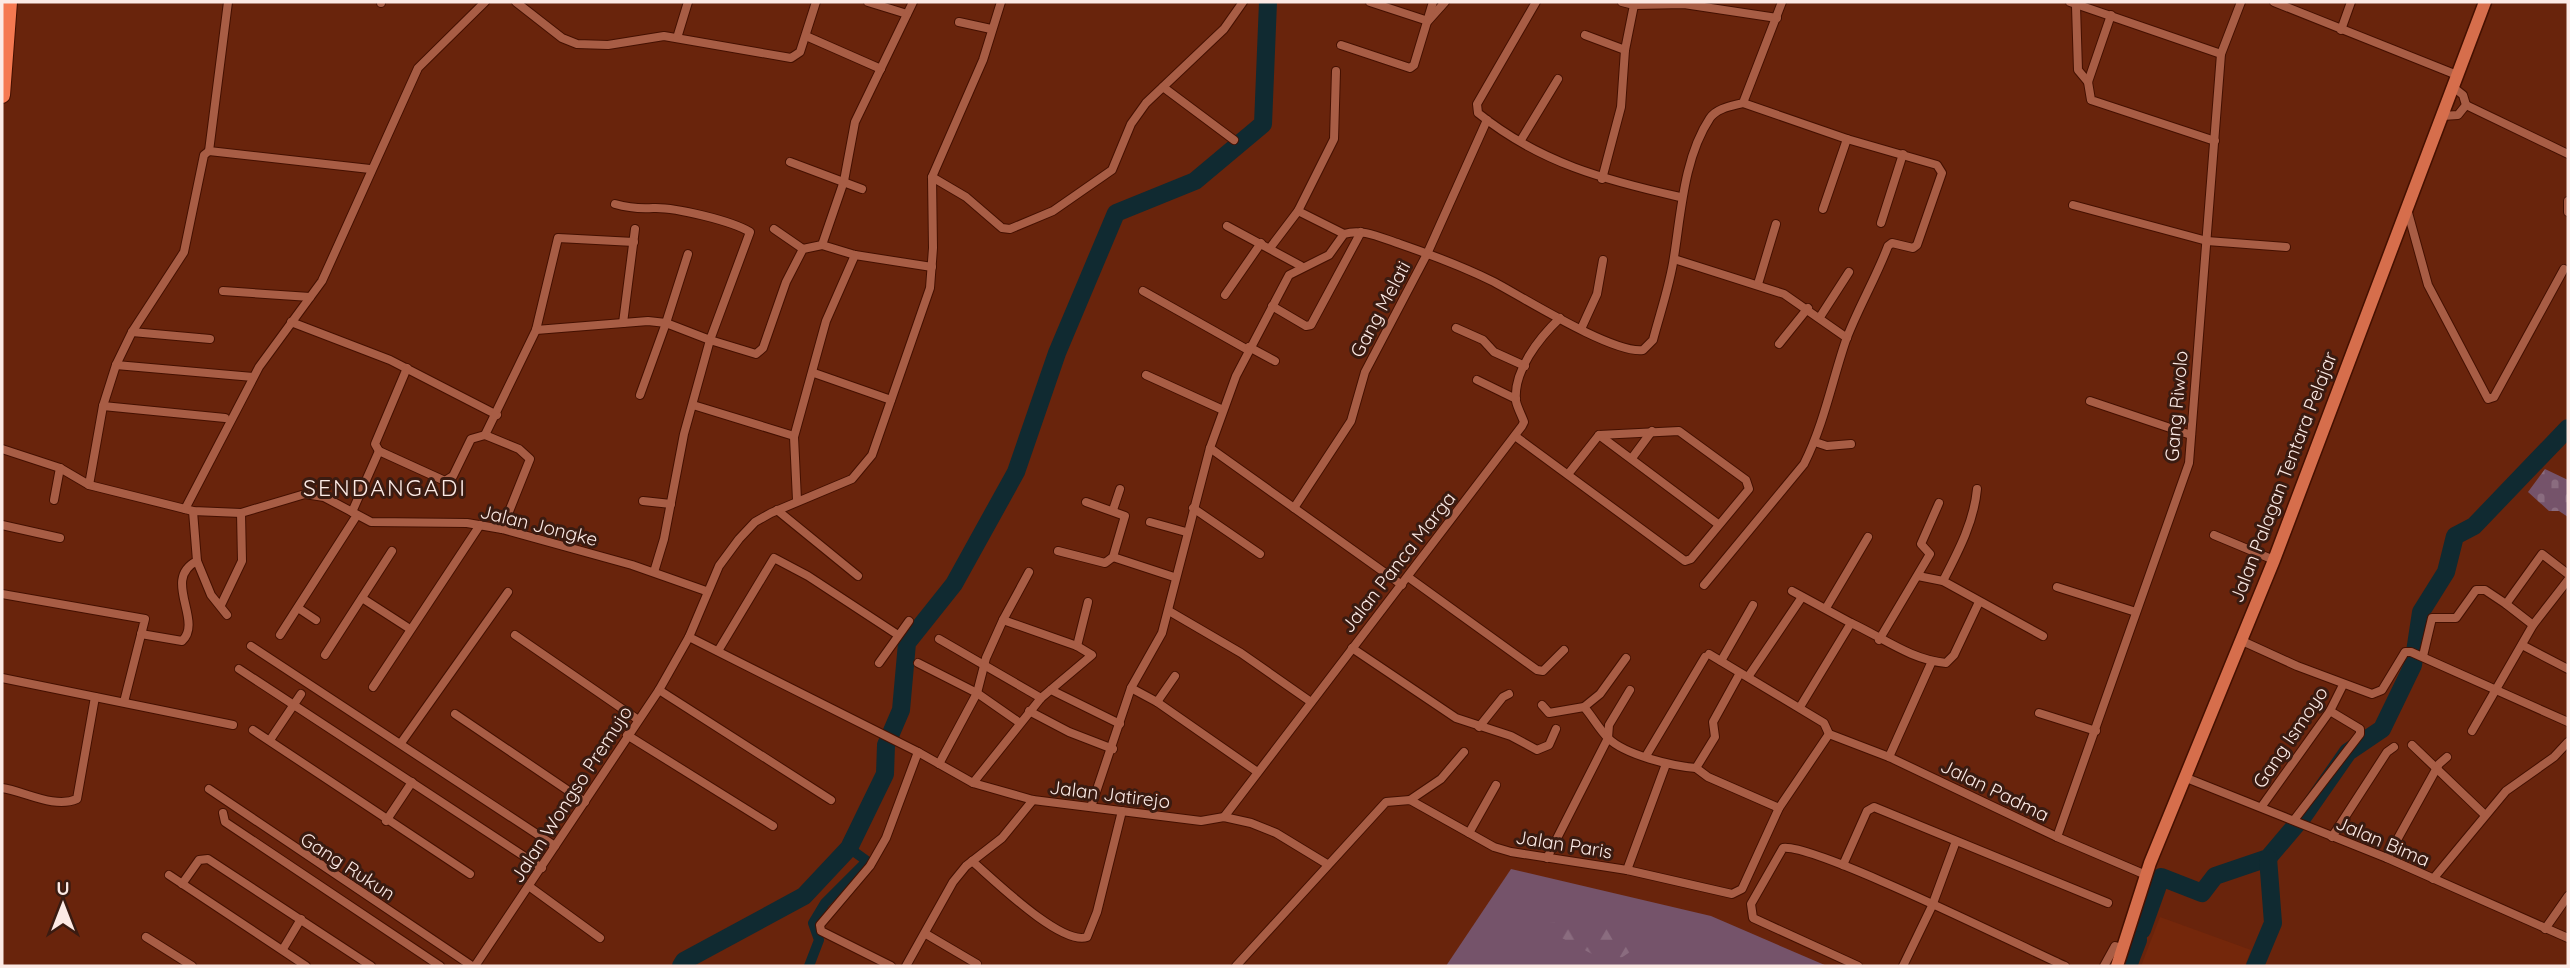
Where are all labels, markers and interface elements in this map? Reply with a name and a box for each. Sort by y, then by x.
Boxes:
street label: Gang Melati [1345,257,1415,361]
street label: Jalan Palagan Tentara Pelajar [2224,347,2342,606]
street label: Gang Riwolo [2159,350,2193,462]
district label: SENDANGADI [303,473,467,502]
street label: Jalan Panca Marga [1336,487,1460,637]
street label: Jalan Jongke [478,499,600,551]
street label: Gang Ismoyo [2247,682,2333,792]
street label: Jalan Wongso Premujo [505,701,637,887]
street label: Jalan Padma [1937,753,2053,827]
street label: Jalan Jatirejo [1048,775,1172,813]
street label: Jalan Bima [2332,810,2434,872]
street label: Jalan Paris [1514,825,1614,863]
street label: Gang Rukun [296,826,400,906]
north arrow [28,870,98,940]
text: U [56,876,70,900]

